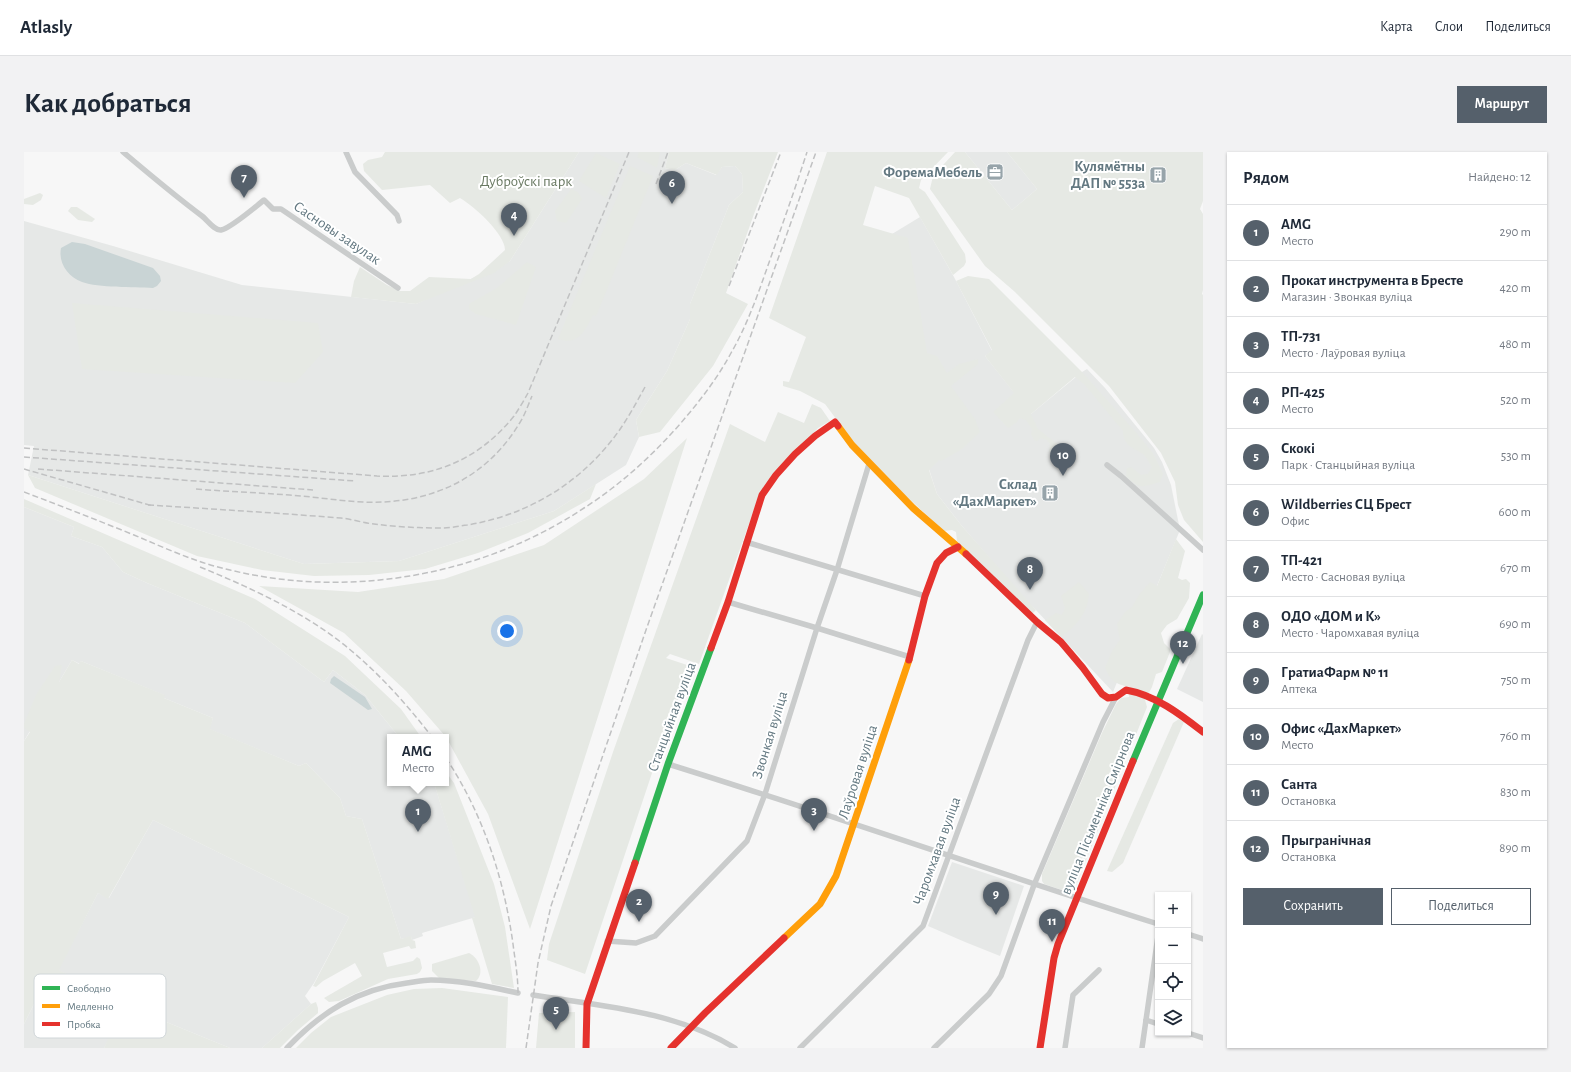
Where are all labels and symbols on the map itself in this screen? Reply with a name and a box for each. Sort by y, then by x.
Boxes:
place label: Кулямётны ДАП № 553а [1071,159,1145,191]
office icon: ФоремаМебель [985,162,1005,182]
pin: 7 [231,165,257,198]
place label: ФоремаМебель [883,165,982,180]
building icon: Кулямётны ДАП № 553а [1148,165,1168,185]
pin: 6 [659,171,685,204]
park label: Дуброўскі парк [480,174,572,189]
street label: Сасновы завулак [291,198,383,268]
pin: 4 [501,203,527,236]
pin: 10 [1050,443,1076,476]
place label: Склад «ДахМаркет» [953,477,1037,509]
building icon: Склад «ДахМаркет» [1040,483,1060,503]
pin: 8 [1017,557,1043,590]
your location [497,621,517,641]
pin: 12 [1170,631,1196,664]
street label: Станцыйная вуліца [645,660,699,774]
street label: Звонкая вуліца [750,689,790,781]
street label: Лаўровая вуліца [836,723,880,821]
street label: вуліца Пісьменніка Смірнова [1058,729,1138,897]
street label: Чаромхавая вуліца [910,795,964,907]
pin: 3 [801,798,827,831]
pin: 1 [405,799,431,832]
pin: 9 [983,882,1009,915]
pin: 2 [626,889,652,922]
pin: 11 [1039,909,1065,942]
legend [34,974,166,1038]
text: Свободно [67,983,111,994]
pin: 5 [543,997,569,1030]
text: Медленно [67,1001,114,1012]
text: Пробка [67,1019,100,1030]

